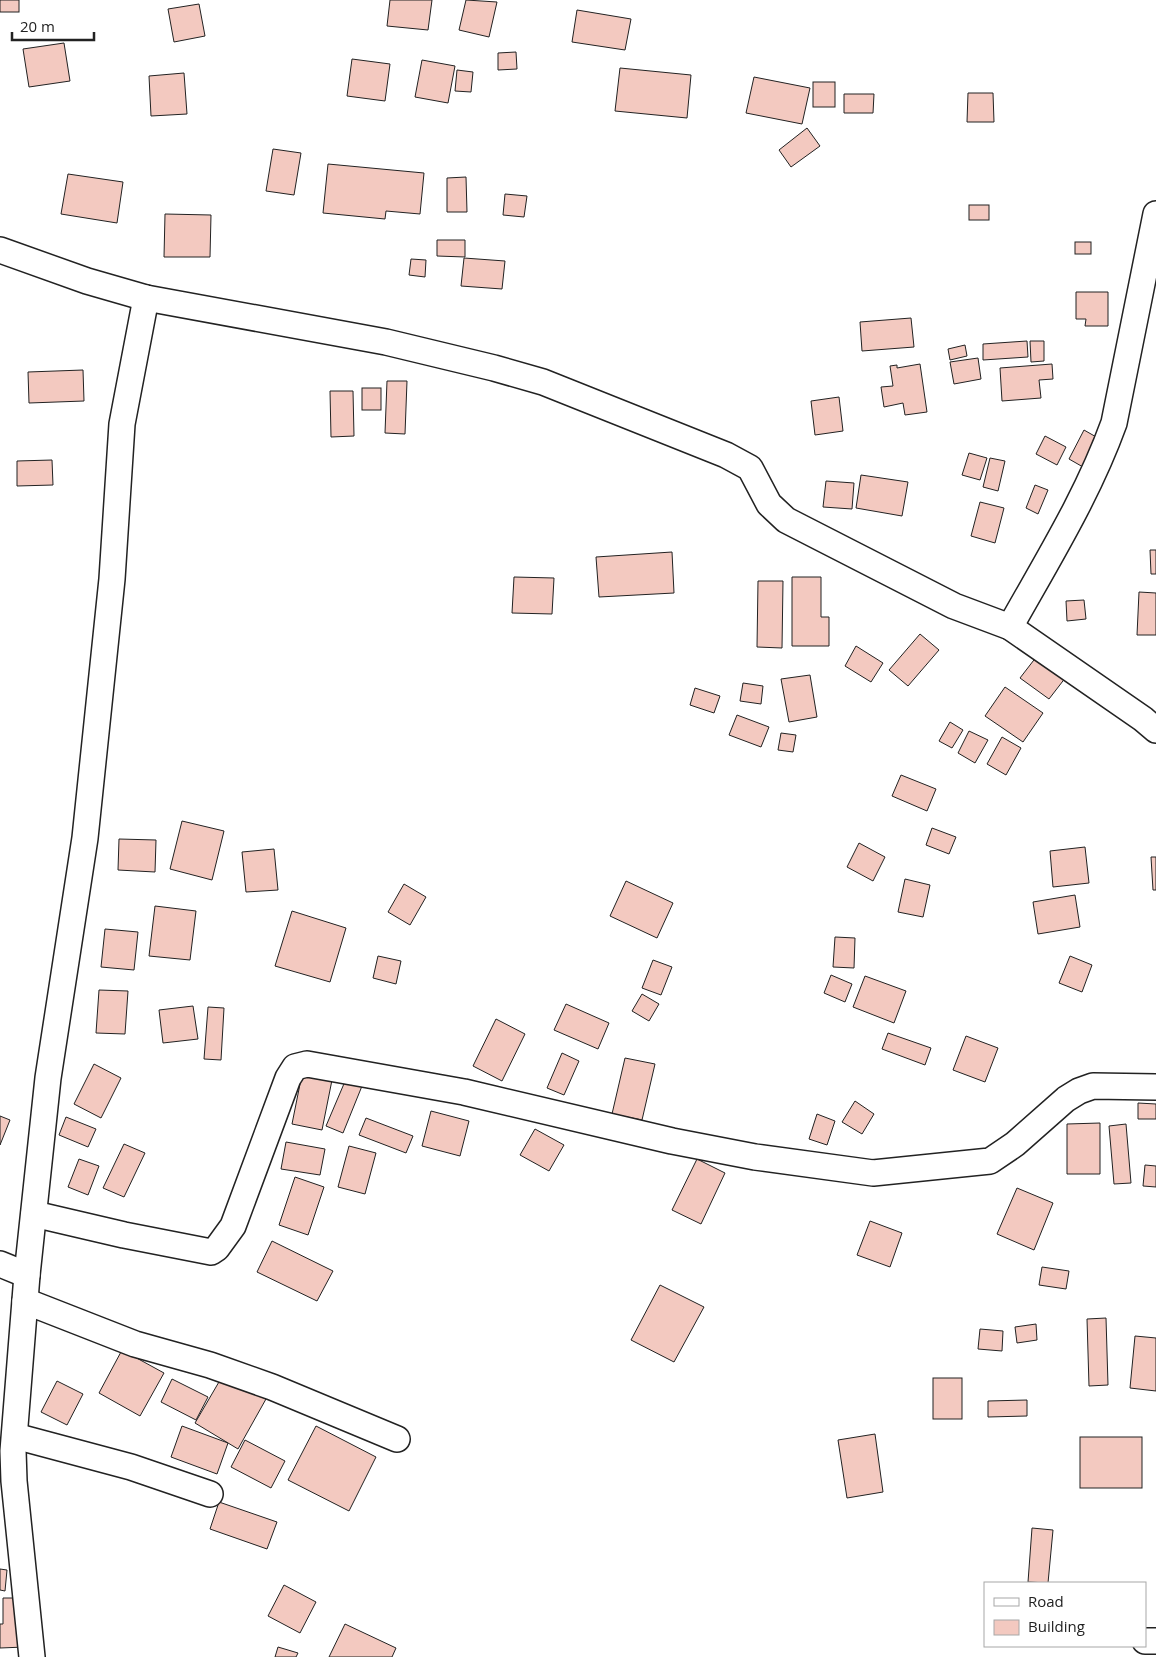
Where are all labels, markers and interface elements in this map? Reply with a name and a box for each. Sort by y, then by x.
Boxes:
scale bar [12,10,95,42]
text: 20 m [20,16,55,36]
legend [984,1582,1146,1647]
text: Road [1028,1591,1064,1611]
text: Building [1028,1616,1085,1636]

